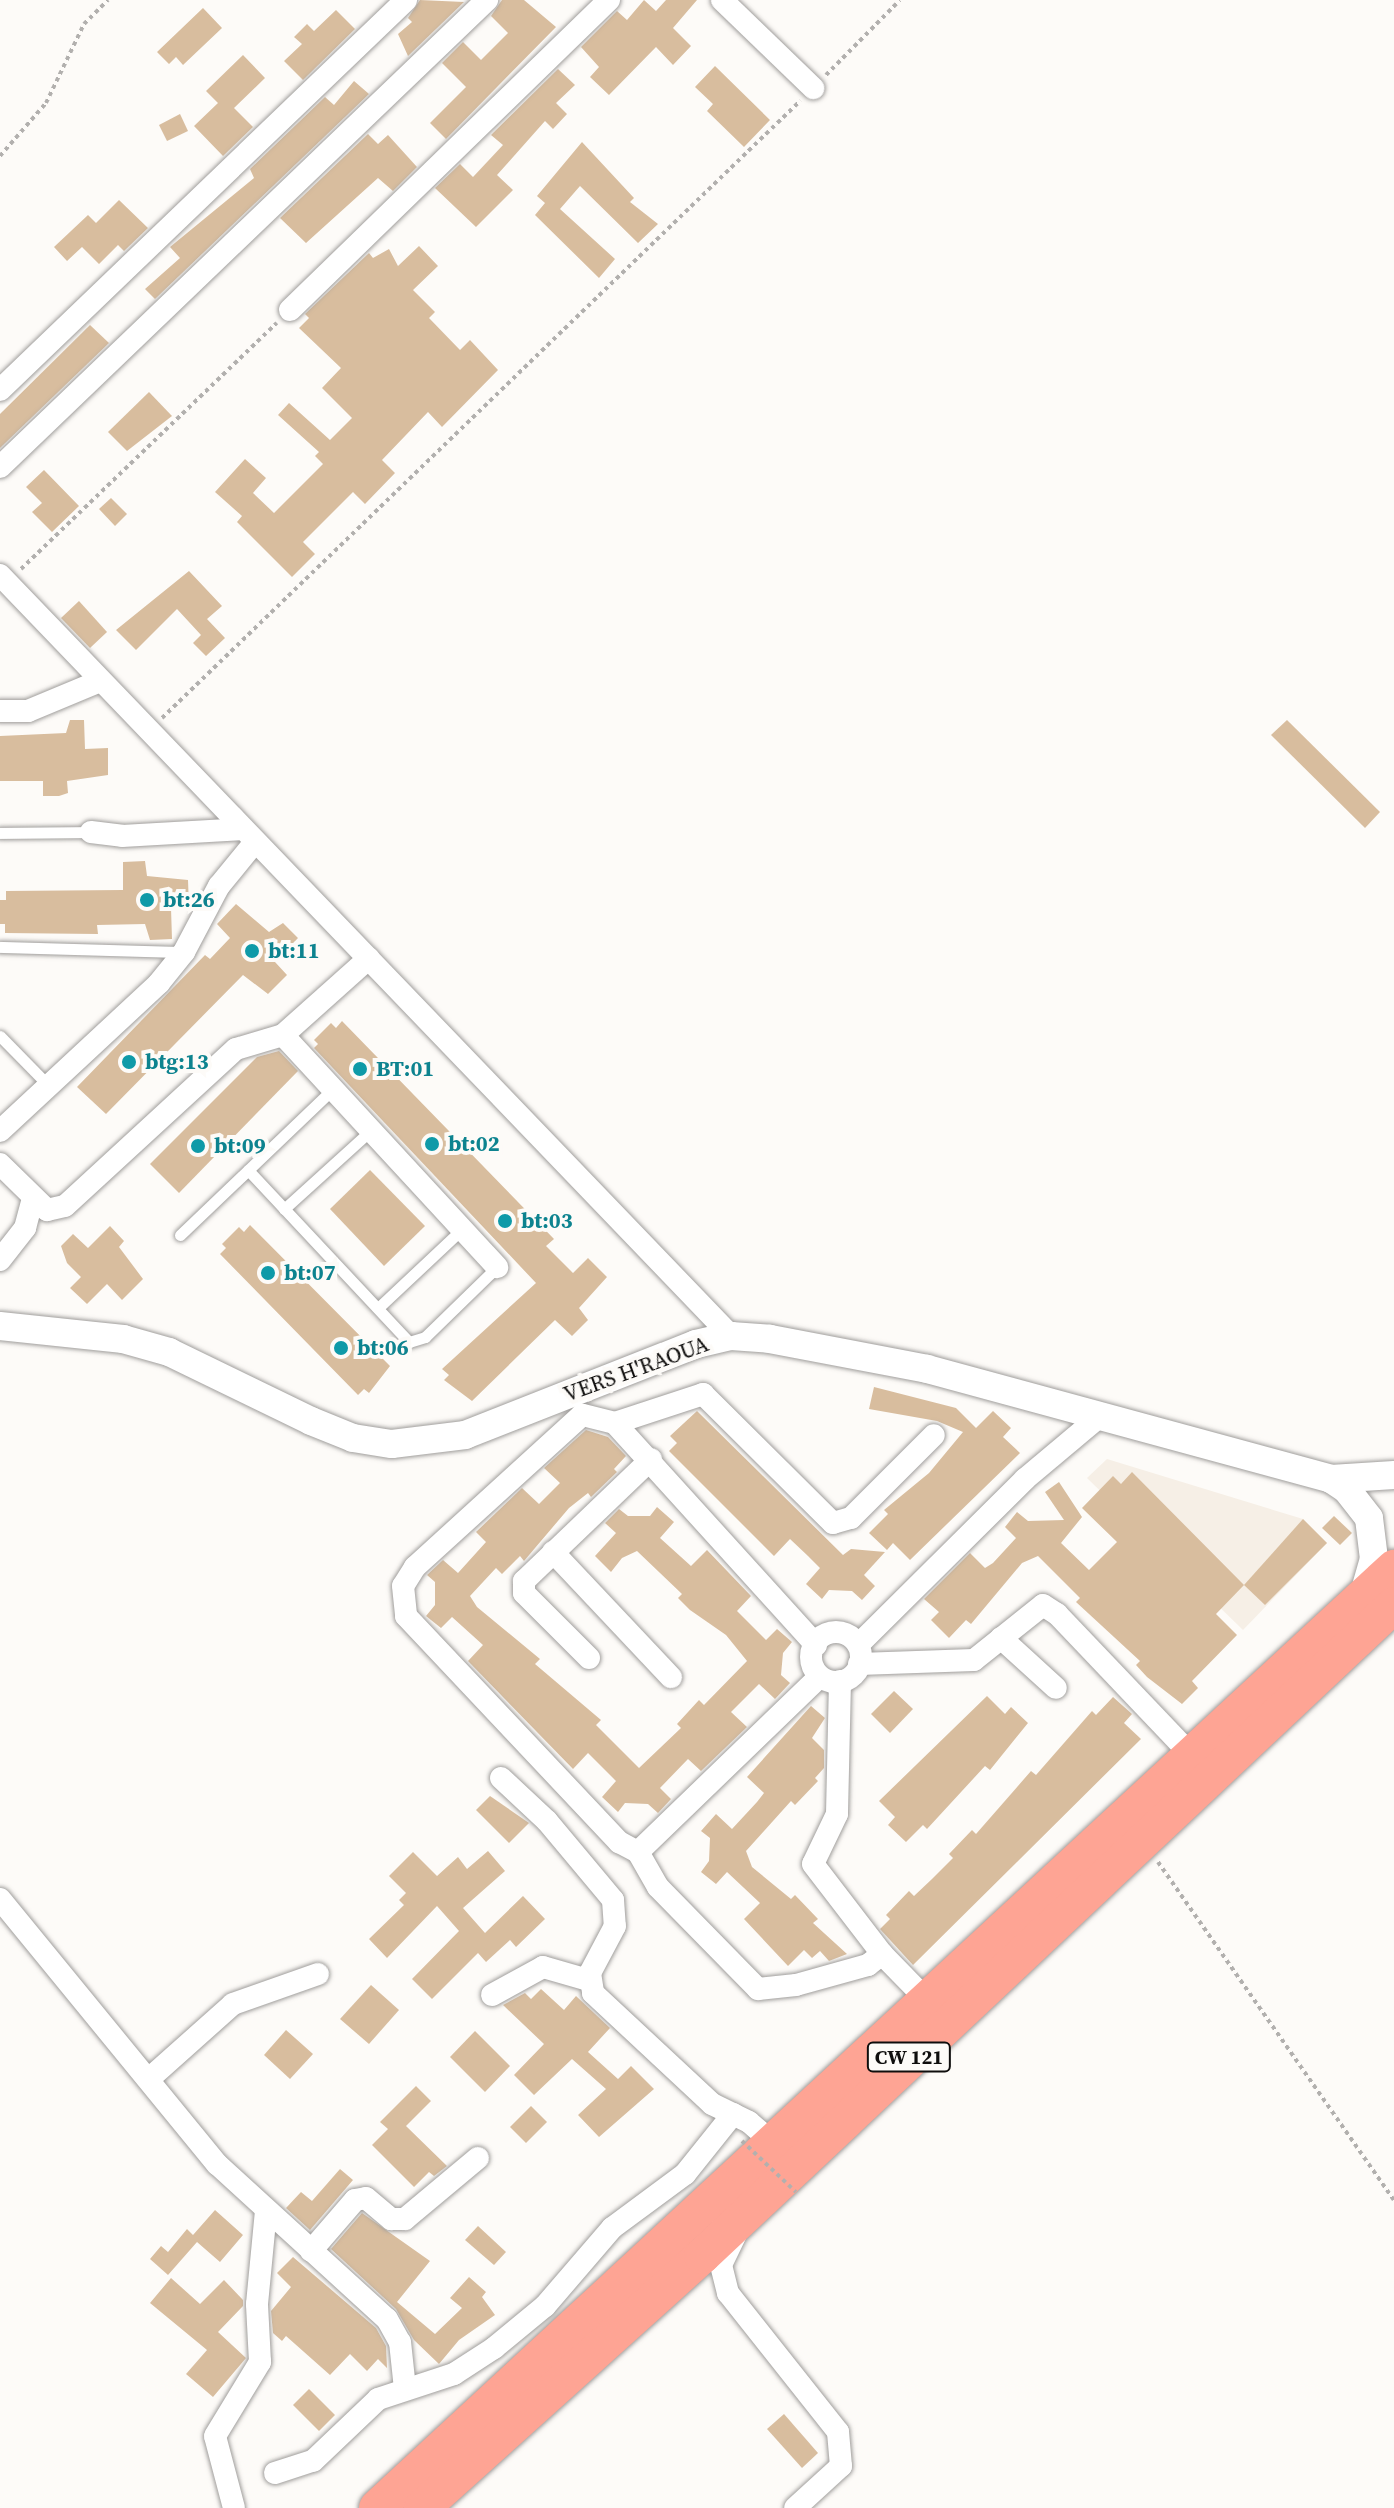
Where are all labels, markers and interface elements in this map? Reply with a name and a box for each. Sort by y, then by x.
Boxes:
place label: bt:26 [163,887,215,913]
marker: bt:26 [138,891,156,909]
place label: bt:11 [268,938,320,964]
marker: bt:11 [243,942,261,960]
place label: btg:13 [145,1049,209,1075]
marker: btg:13 [120,1053,138,1071]
place label: BT:01 [376,1056,434,1082]
marker: BT:01 [351,1060,369,1078]
place label: bt:02 [448,1131,500,1157]
place label: bt:09 [214,1133,266,1159]
marker: bt:02 [423,1135,441,1153]
marker: bt:09 [189,1137,207,1155]
place label: bt:03 [521,1208,573,1234]
marker: bt:03 [496,1212,514,1230]
place label: bt:07 [284,1260,336,1286]
marker: bt:07 [259,1264,277,1282]
street label: VERS H'RAOUA [560,1331,712,1407]
place label: bt:06 [357,1335,409,1361]
marker: bt:06 [332,1339,350,1357]
road number: CW 121 [865,2041,953,2073]

